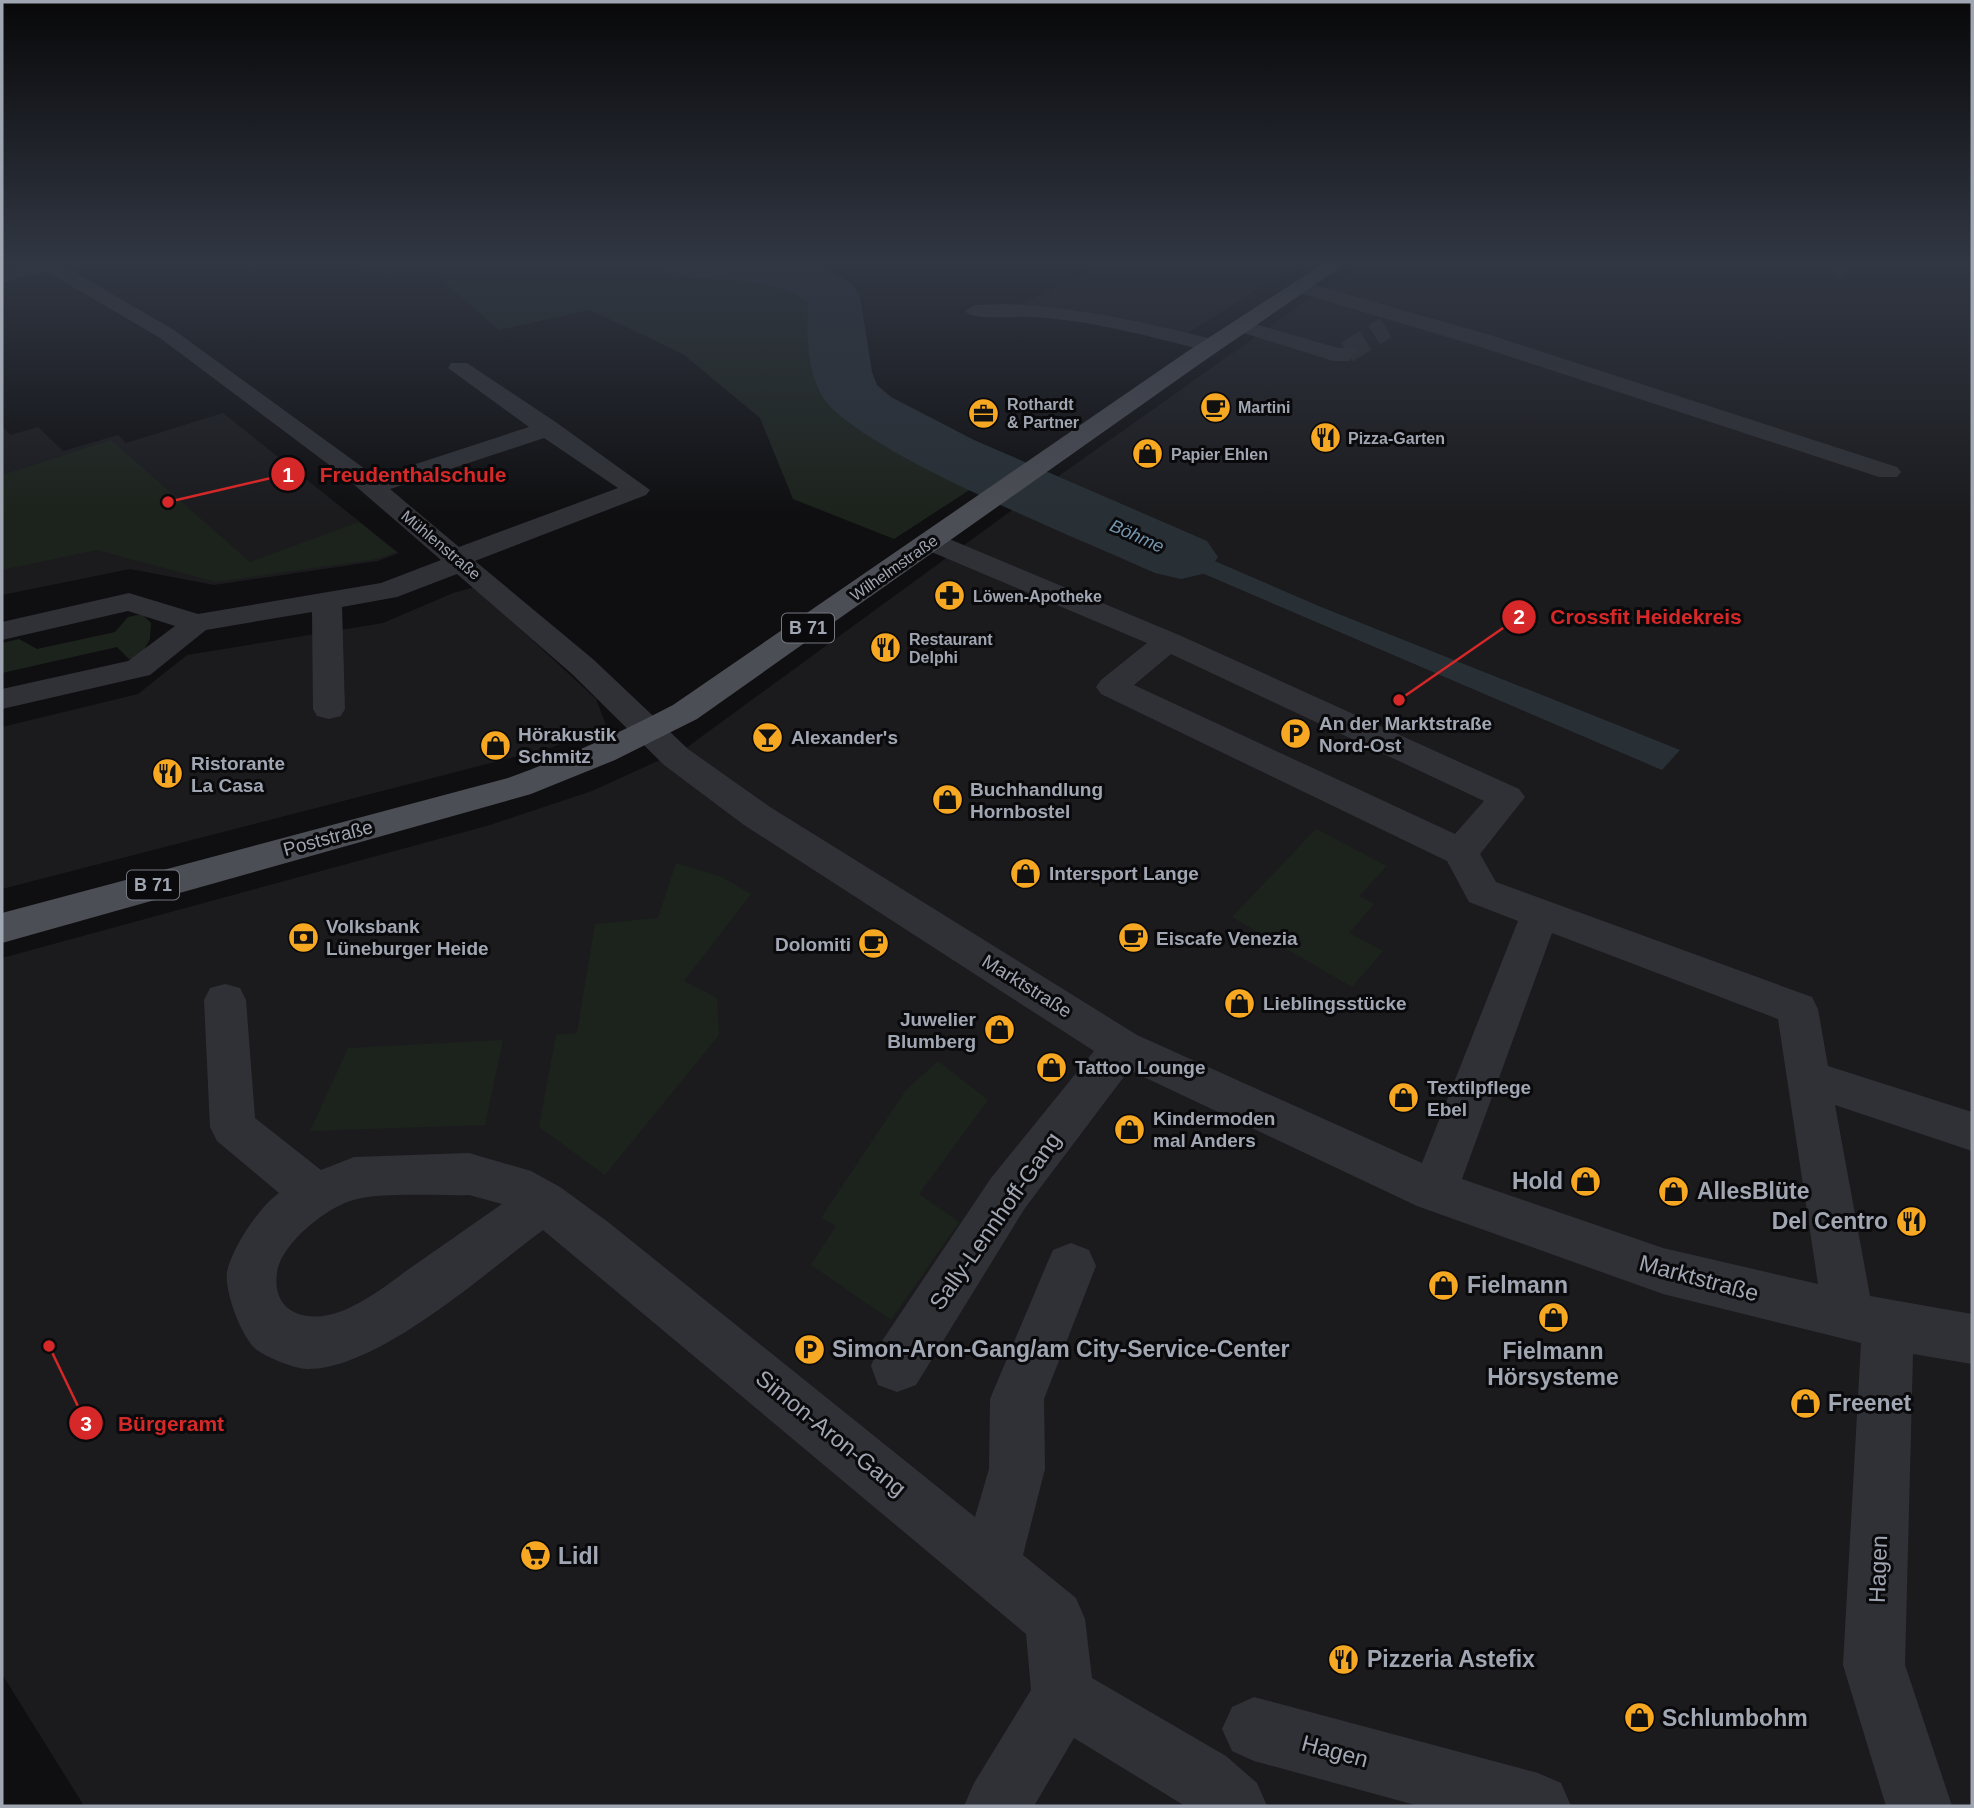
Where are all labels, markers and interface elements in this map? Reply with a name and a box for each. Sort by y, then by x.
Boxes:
cafe icon: Martini [1198,390,1232,424]
office icon: Rothardt & Partner [967,396,1001,430]
place label: Rothardt & Partner [1007,396,1079,431]
place label: Martini [1238,399,1290,416]
restaurant icon: Pizza-Garten [1308,421,1342,455]
place label: Pizza-Garten [1348,430,1445,447]
shop icon: Papier Ehlen [1131,437,1165,471]
place label: Papier Ehlen [1171,446,1268,463]
callout: Freudenthalschule [270,453,520,495]
text: 1 [282,463,294,486]
text: Freudenthalschule [320,463,506,486]
street label: Mühlenstraße [398,507,484,583]
water label: Böhme [1107,515,1167,557]
street label: Wilhelmstraße [847,532,941,604]
pharmacy icon: Löwen-Apotheke [933,579,967,613]
place label: Löwen-Apotheke [973,588,1102,605]
callout: Crossfit Heidekreis [1501,596,1756,638]
text: 2 [1513,605,1525,628]
text: Crossfit Heidekreis [1550,605,1742,628]
road number: B 71 [782,614,834,642]
restaurant icon: Restaurant Delphi [869,631,903,665]
place label: Restaurant Delphi [909,631,993,666]
place label: An der Marktstraße Nord-Ost [1319,713,1492,756]
parking icon: An der Marktstraße Nord-Ost [1279,717,1313,751]
bar icon: Alexander's [751,720,785,754]
place label: Hörakustik Schmitz [518,724,617,767]
place label: Alexander's [791,727,898,748]
shop icon: Hörakustik Schmitz [478,728,512,762]
place label: Ristorante La Casa [191,753,285,796]
restaurant icon: Ristorante La Casa [151,757,185,791]
place label: Buchhandlung Hornbostel [970,779,1103,822]
shop icon: Buchhandlung Hornbostel [930,783,964,817]
street label: Poststraße [281,816,375,860]
shop icon: Intersport Lange [1009,856,1043,890]
place label: Intersport Lange [1049,863,1199,884]
road number: B 71 [127,870,179,900]
place label: Volksbank Lüneburger Heide [326,916,489,959]
bank icon: Volksbank Lüneburger Heide [286,920,320,954]
cafe icon: Eiscafe Venezia [1116,921,1150,955]
cafe icon: Dolomiti [857,927,891,961]
place label: Eiscafe Venezia [1156,928,1298,949]
place label: Dolomiti [775,934,851,955]
street label: Marktstraße [978,950,1076,1022]
shop icon: Lieblingsstücke [1223,986,1257,1020]
place label: Lieblingsstücke [1263,993,1407,1014]
place label: Juwelier Blumberg [887,1009,977,1052]
shop icon: Juwelier Blumberg [982,1013,1016,1047]
shop icon: Tattoo Lounge [1035,1050,1069,1084]
place label: Tattoo Lounge [1075,1057,1206,1078]
place label: Textilpflege Ebel [1427,1077,1531,1120]
shop icon: Textilpflege Ebel [1387,1081,1421,1115]
place label: Kindermoden mal Anders [1153,1108,1275,1151]
shop icon: Kindermoden mal Anders [1113,1112,1147,1146]
street label: Sally-Lennhoff-Gang [924,1127,1066,1315]
shop icon: Hold [1569,1164,1603,1198]
place label: Hold [1512,1168,1563,1194]
shop icon: AllesBlüte [1657,1174,1691,1208]
place label: AllesBlüte [1697,1178,1809,1204]
restaurant icon: Del Centro [1894,1204,1928,1238]
place label: Del Centro [1772,1208,1888,1234]
street label: Marktstraße [1636,1250,1762,1306]
shop icon: Fielmann [1427,1268,1461,1302]
place label: Fielmann [1467,1272,1568,1298]
shop icon: Fielmann Hörsysteme [1536,1300,1570,1334]
parking icon: Simon-Aron-Gang/am City-Service-Center [792,1332,826,1366]
place label: Simon-Aron-Gang/am City-Service-Center [832,1336,1290,1362]
place label: Fielmann Hörsysteme [1487,1338,1619,1390]
street label: Simon-Aron-Gang [751,1365,911,1501]
shop icon: Freenet [1788,1386,1822,1420]
place label: Freenet [1828,1390,1911,1416]
callout: Bürgeramt [69,1402,238,1444]
text: 3 [80,1412,92,1435]
text: Bürgeramt [118,1412,224,1435]
street label: Hagen [1864,1535,1892,1603]
supermarket icon: Lidl [518,1539,552,1573]
place label: Lidl [558,1543,599,1569]
restaurant icon: Pizzeria Astefix [1327,1642,1361,1676]
place label: Pizzeria Astefix [1367,1646,1535,1672]
shop icon: Schlumbohm [1622,1701,1656,1735]
place label: Schlumbohm [1662,1705,1808,1731]
street label: Hagen [1299,1730,1371,1772]

